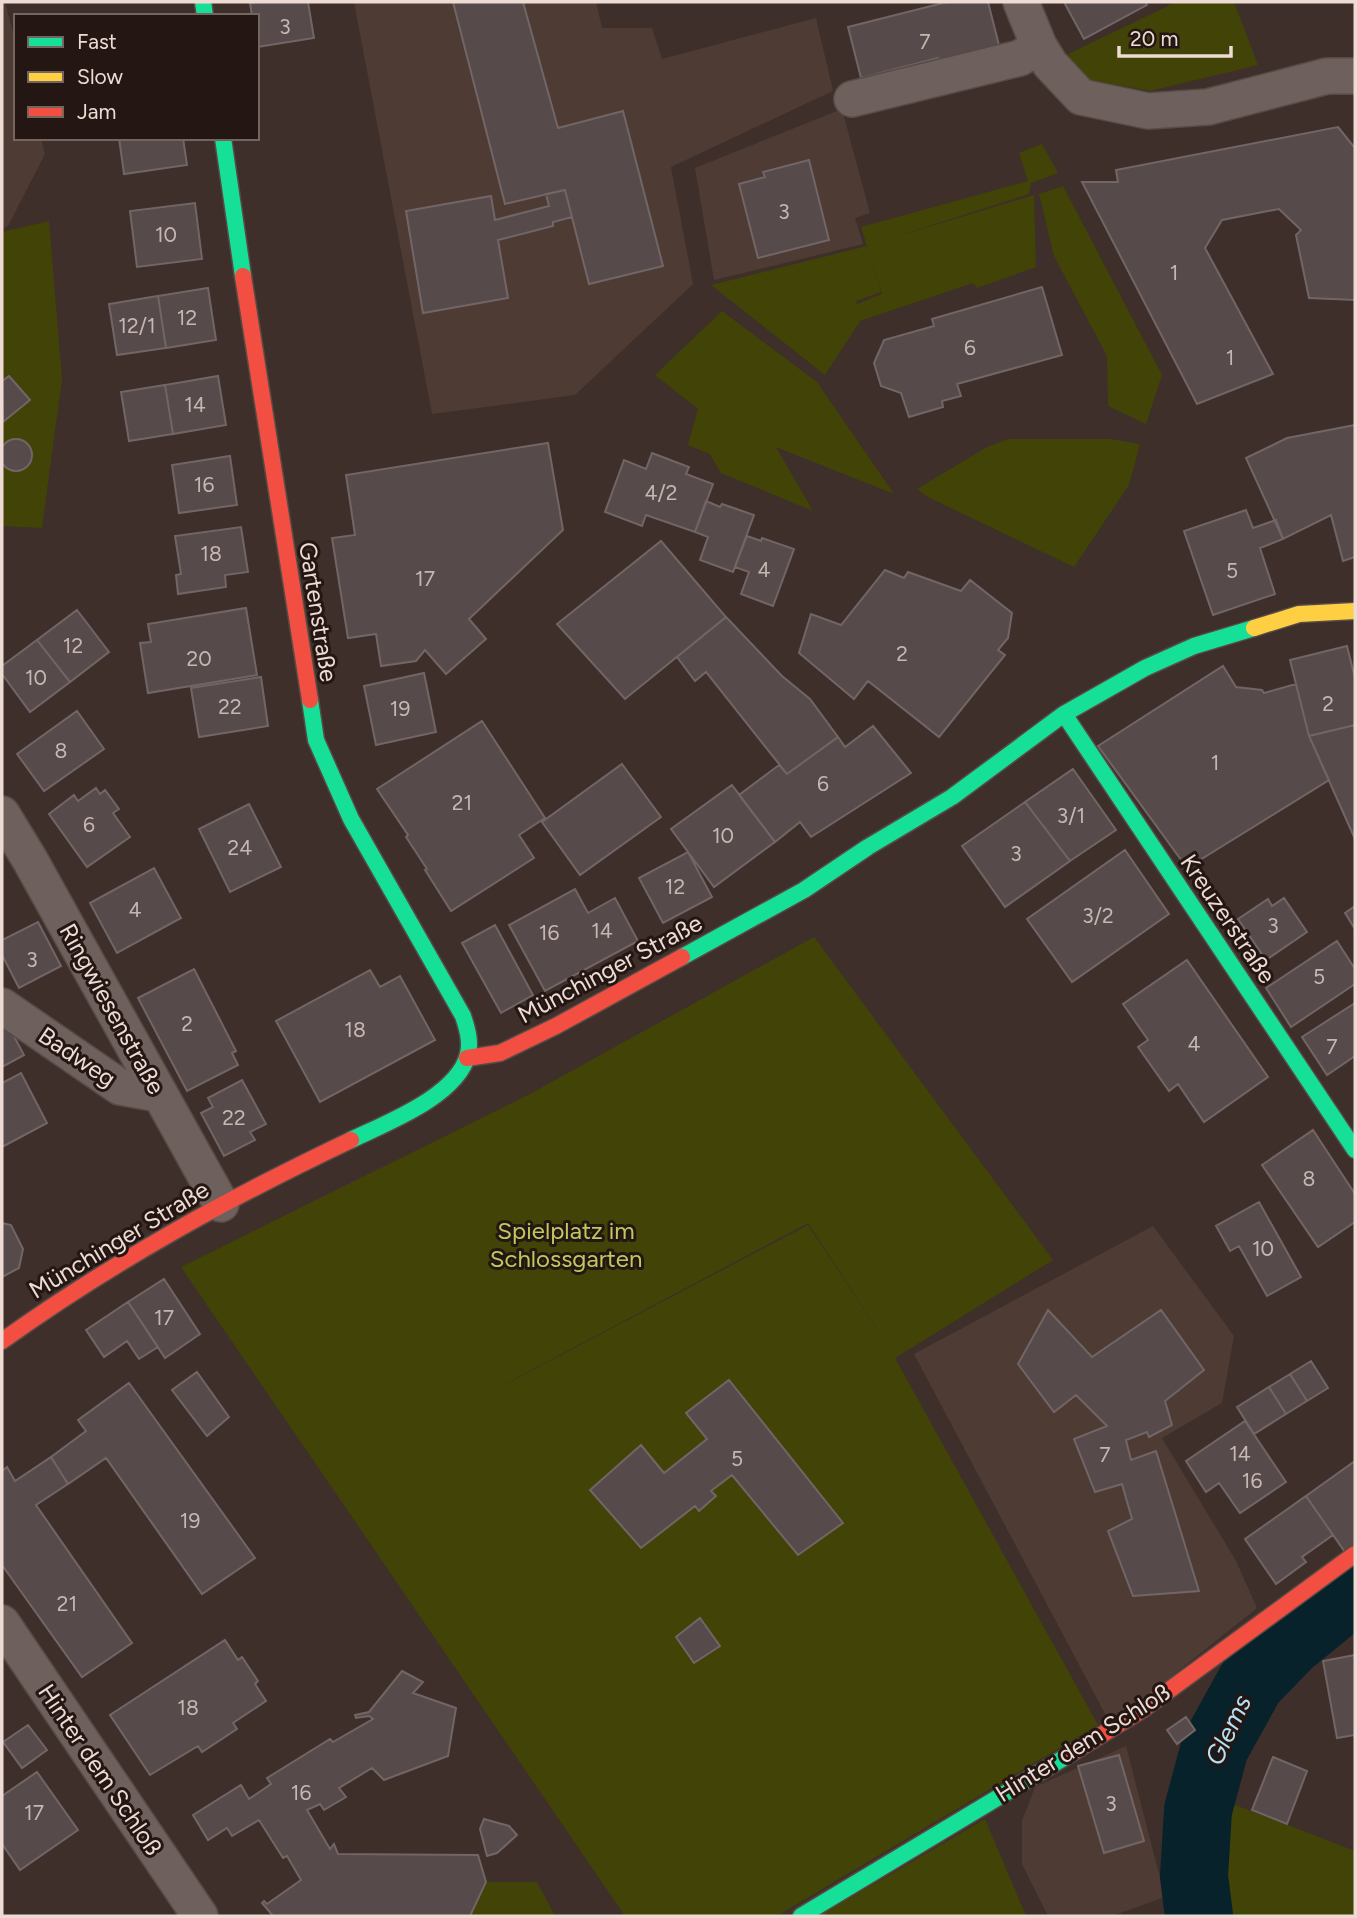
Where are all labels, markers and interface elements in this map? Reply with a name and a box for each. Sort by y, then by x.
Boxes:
legend [14,14,259,140]
house number: 3 [279,14,291,39]
scale bar [1119,14,1231,58]
text: 20 m [1130,26,1178,51]
text: Fast [77,29,117,54]
house number: 7 [919,29,931,54]
text: Slow [77,64,123,89]
text: Jam [77,99,116,124]
house number: 3 [778,199,790,224]
house number: 10 [155,222,177,247]
house number: 1 [1170,260,1178,285]
house number: 12 [177,305,197,330]
house number: 12/1 [118,313,156,338]
house number: 6 [964,335,976,360]
house number: 1 [1226,345,1234,370]
house number: 14 [184,392,206,417]
house number: 16 [194,472,214,497]
house number: 4/2 [645,480,677,505]
street label: Gartenstraße [293,540,344,684]
house number: 18 [200,541,222,566]
house number: 4 [757,557,771,582]
house number: 5 [1226,558,1238,583]
house number: 17 [415,566,435,591]
house number: 12 [63,633,83,658]
house number: 2 [896,641,908,666]
house number: 20 [186,646,212,671]
house number: 10 [25,665,47,690]
house number: 2 [1322,691,1334,716]
house number: 22 [218,694,242,719]
house number: 19 [390,696,410,721]
house number: 8 [55,738,67,763]
house number: 1 [1211,750,1219,775]
house number: 6 [817,771,829,796]
house number: 21 [452,790,472,815]
house number: 3/1 [1057,803,1085,828]
house number: 6 [83,812,95,837]
house number: 10 [712,823,734,848]
house number: 24 [228,835,252,860]
house number: 3 [1010,841,1022,866]
street label: Kreuzerstraße [1175,849,1282,989]
house number: 12 [665,874,685,899]
house number: 4 [128,897,142,922]
house number: 3/2 [1082,903,1114,928]
street label: Münchinger Straße [513,908,707,1029]
house number: 3 [1267,913,1279,938]
street label: Ringwiesenstraße [54,918,171,1099]
house number: 14 [591,918,613,943]
house number: 16 [539,920,559,945]
house number: 3 [26,947,38,972]
house number: 5 [1313,964,1325,989]
house number: 2 [181,1011,193,1036]
house number: 18 [344,1017,366,1042]
street label: Badweg [33,1020,121,1093]
house number: 4 [1187,1031,1201,1056]
house number: 7 [1326,1034,1338,1059]
house number: 22 [222,1105,246,1130]
house number: 8 [1303,1166,1315,1191]
street label: Münchinger Straße [24,1174,214,1305]
park label: Spielplatz im Schlossgarten [490,1216,642,1273]
house number: 10 [1252,1236,1274,1261]
house number: 17 [154,1305,174,1330]
house number: 14 [1229,1441,1251,1466]
house number: 7 [1099,1442,1111,1467]
house number: 5 [731,1446,743,1471]
house number: 16 [1242,1468,1262,1493]
house number: 19 [180,1508,200,1533]
house number: 21 [57,1591,77,1616]
street label: Hinter dem Schloß [990,1677,1175,1808]
street label: Hinter dem Schloß [32,1678,168,1861]
water label: Glems [1198,1690,1258,1770]
house number: 18 [177,1695,199,1720]
house number: 16 [291,1780,311,1805]
house number: 3 [1105,1791,1117,1816]
house number: 17 [24,1800,44,1825]

